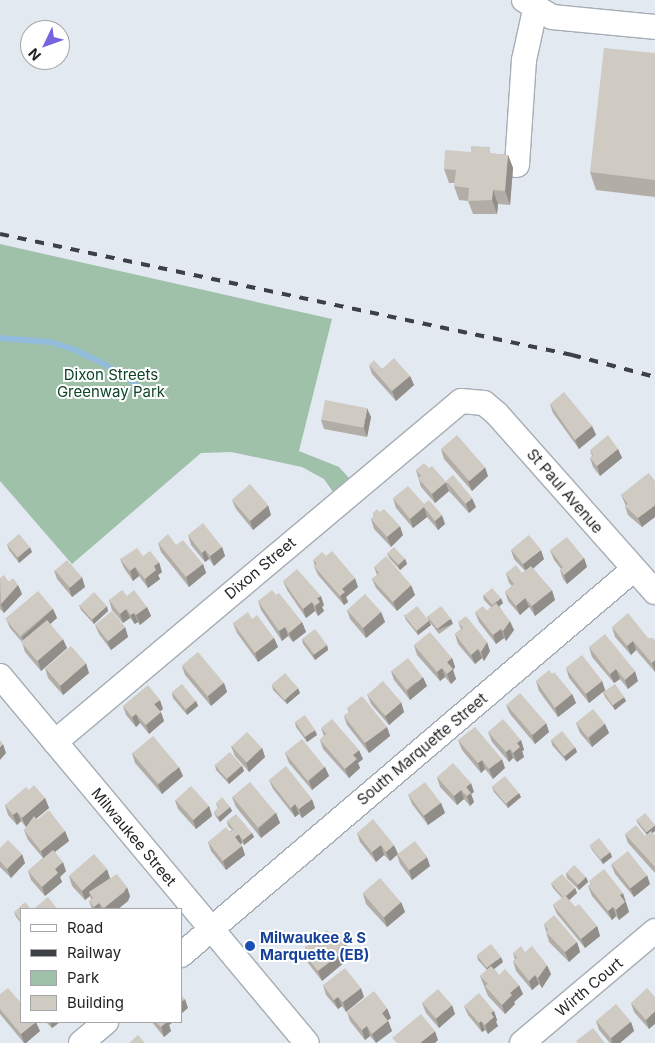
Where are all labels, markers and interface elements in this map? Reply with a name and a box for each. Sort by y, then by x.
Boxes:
north arrow [20,20,70,70]
text: N [24,45,44,64]
park label: Dixon Streets Greenway Park [57,365,165,400]
street label: St Paul Avenue [523,445,607,537]
street label: Dixon Street [221,533,299,603]
street label: South Marquette Street [353,689,491,809]
street label: Milwaukee Street [88,784,180,890]
legend [20,908,182,1023]
text: Road [67,918,103,937]
place label: Milwaukee & S Marquette (EB) [260,928,369,963]
marker: Milwaukee & S Marquette (EB) [244,940,256,952]
text: Railway [67,943,121,962]
street label: Wirth Court [552,954,626,1020]
text: Park [67,968,99,987]
text: Building [67,993,124,1012]

